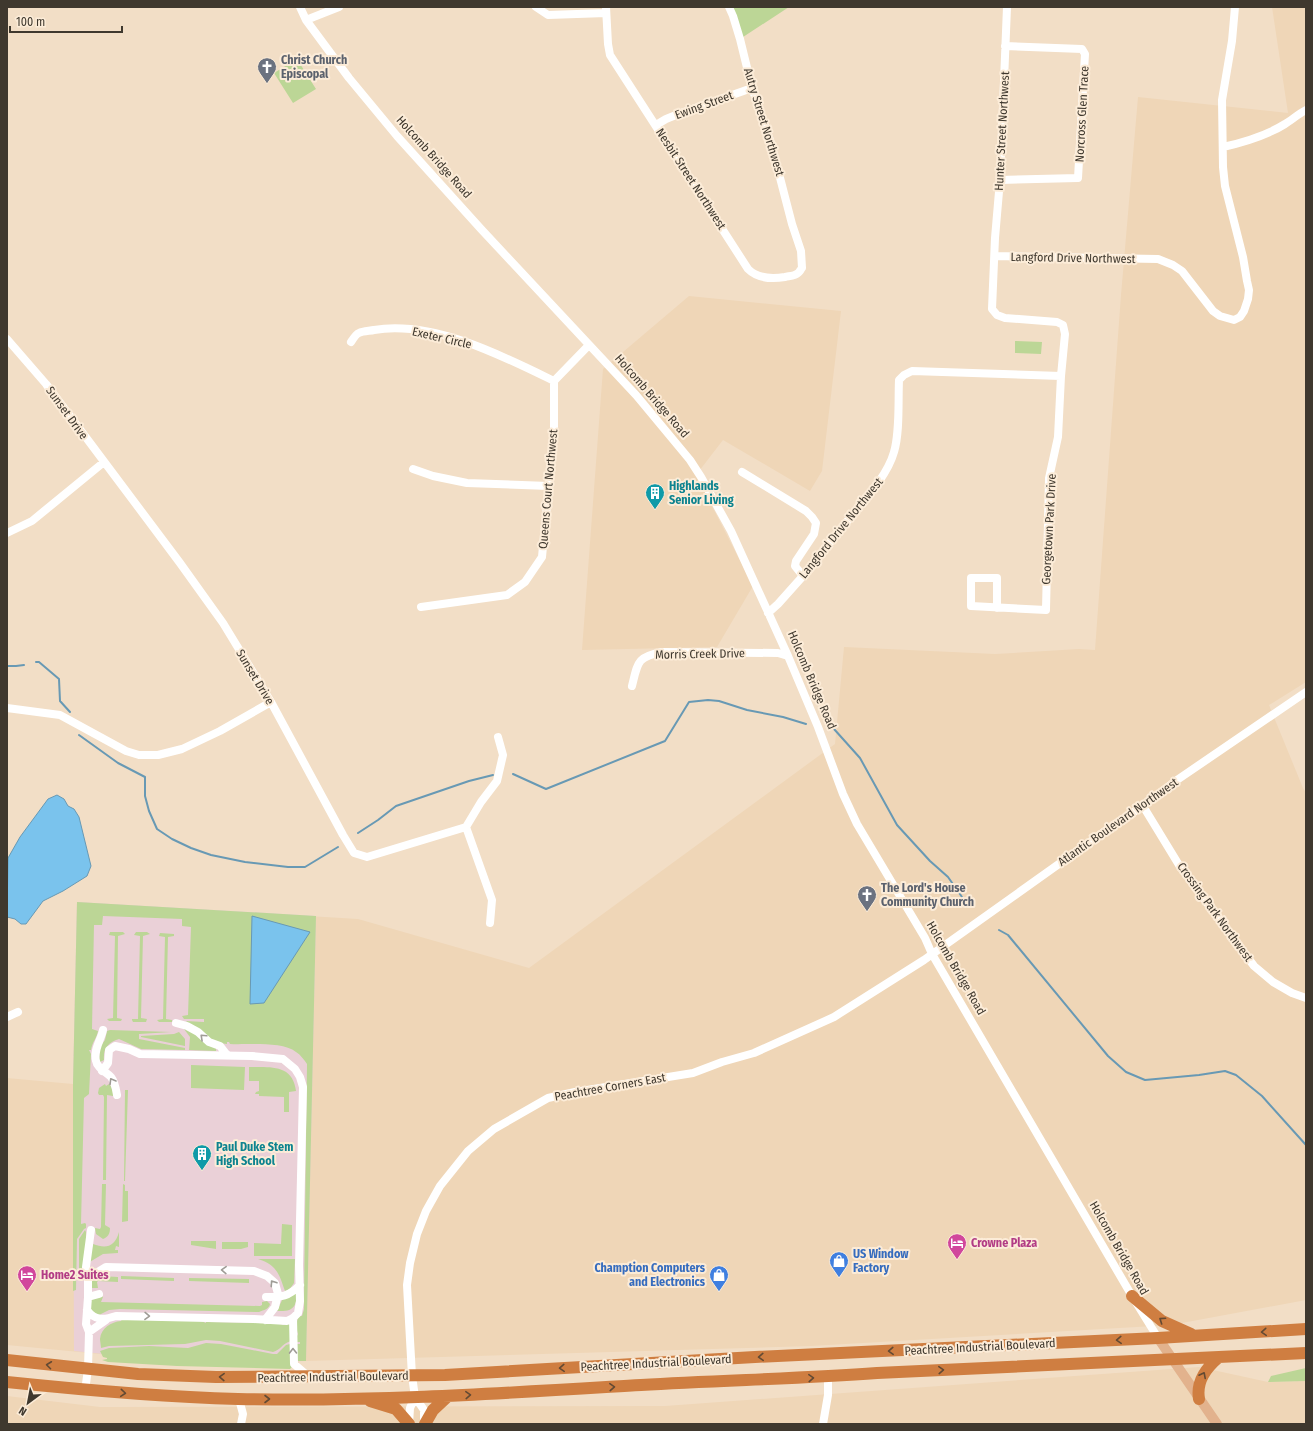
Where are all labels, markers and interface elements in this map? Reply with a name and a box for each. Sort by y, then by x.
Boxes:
scale bar [10,8,122,34]
text: 100 m [16,15,45,29]
place label: Christ Church Episcopal [281,53,347,81]
church icon: Christ Church Episcopal [256,56,278,84]
street label: Norcross Glen Trace [1072,65,1092,163]
street label: Autry Street Northwest [741,66,787,178]
street label: Hunter Street Northwest [992,71,1012,191]
street label: Ewing Street [673,88,735,122]
street label: Holcomb Bridge Road [393,113,475,201]
street label: Nesbit Street Northwest [653,126,729,232]
street label: Langford Drive Northwest [1010,250,1136,266]
street label: Exeter Circle [411,324,473,352]
street label: Holcomb Bridge Road [612,352,692,440]
street label: Sunset Drive [43,384,91,442]
street label: Queens Court Northwest [536,428,560,549]
street label: Georgetown Park Drive [1039,473,1059,585]
street label: Langford Drive Northwest [796,475,886,581]
place label: Highlands Senior Living [669,479,734,507]
building icon: Highlands Senior Living [644,482,666,510]
street label: Holcomb Bridge Road [785,629,839,731]
street label: Morris Creek Drive [655,646,745,662]
street label: Sunset Drive [233,647,277,707]
street label: Atlantic Boulevard Northwest [1055,775,1181,869]
street label: Crossing Park Northwest [1174,860,1256,964]
place label: The Lord's House Community Church [881,881,974,909]
church icon: The Lord's House Community Church [856,884,878,912]
street label: Holcomb Bridge Road [924,919,988,1017]
one-way arrow [201,1035,208,1042]
street label: Peachtree Corners East [553,1070,667,1104]
one-way arrow [110,1079,117,1086]
place label: Paul Duke Stem High School [216,1140,293,1168]
building icon: Paul Duke Stem High School [191,1143,213,1171]
street label: Holcomb Bridge Road [1087,1199,1151,1297]
hotel icon: Crowne Plaza [946,1232,968,1260]
place label: Crowne Plaza [971,1236,1037,1250]
place label: US Window Factory [853,1247,909,1275]
shop icon: US Window Factory [828,1250,850,1278]
place label: Chamption Computers and Electronics [594,1261,706,1289]
hotel icon: Home2 Suites [16,1264,38,1292]
shop icon: Chamption Computers and Electronics [708,1264,730,1292]
one-way arrow [221,1266,227,1275]
place label: Home2 Suites [41,1268,109,1282]
one-way arrow [270,1280,277,1287]
one-way arrow [144,1312,150,1320]
one-way arrow [1159,1318,1166,1325]
one-way arrow [1261,1327,1267,1336]
one-way arrow [1116,1335,1122,1344]
street label: Peachtree Industrial Boulevard [904,1336,1056,1358]
one-way arrow [888,1347,894,1356]
one-way arrow [289,1348,298,1354]
street label: Peachtree Industrial Boulevard [580,1352,732,1374]
one-way arrow [758,1352,764,1361]
one-way arrow [46,1360,52,1369]
one-way arrow [559,1363,565,1372]
one-way arrow [938,1365,944,1374]
street label: Peachtree Industrial Boulevard [257,1369,409,1385]
one-way arrow [1199,1372,1206,1380]
one-way arrow [219,1373,225,1381]
one-way arrow [808,1373,814,1382]
one-way arrow [609,1382,615,1391]
north arrow [8,1383,48,1423]
one-way arrow [120,1389,126,1398]
one-way arrow [465,1391,471,1399]
one-way arrow [264,1395,270,1403]
text: N [17,1404,29,1418]

